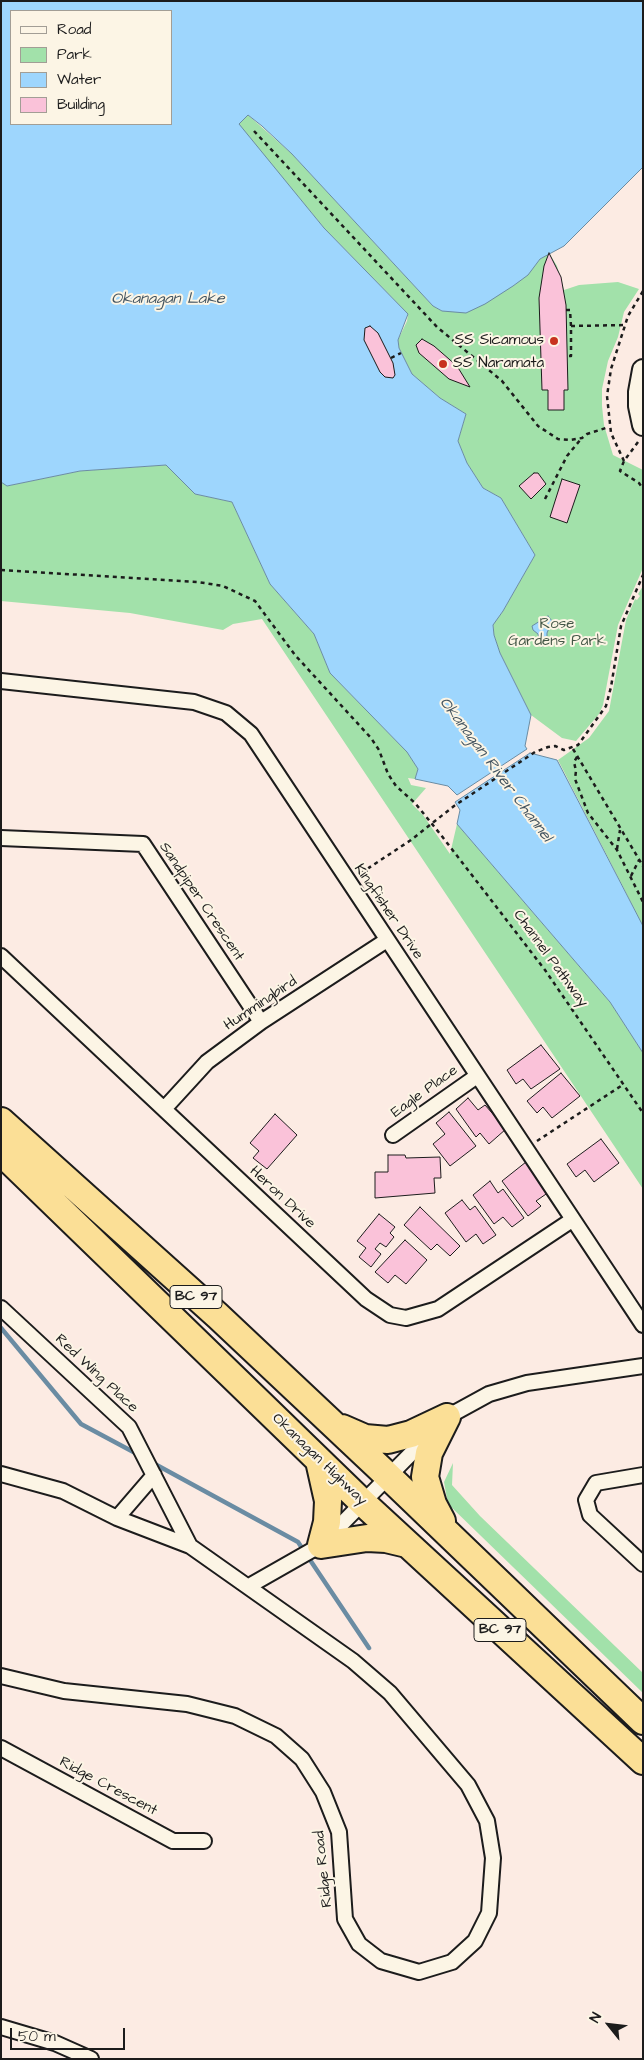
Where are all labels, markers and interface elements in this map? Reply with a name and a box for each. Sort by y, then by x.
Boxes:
legend [10,10,172,125]
text: Road [57,19,91,40]
text: Park [57,44,92,65]
text: Water [57,69,101,90]
text: Building [57,94,105,115]
water label: Okanagan Lake [111,290,225,310]
place label: SS Sicamous [454,332,544,350]
marker: SS Sicamous [548,335,560,347]
place label: SS Naramata [453,355,544,373]
marker: SS Naramata [437,358,449,370]
park label: Rose Gardens Park [508,616,606,651]
water label: Okanagan River Channel [434,694,556,846]
street label: Sandpiper Crescent [155,839,247,965]
street label: Kingfisher Drive [349,861,427,963]
street label: Channel Pathway [509,907,591,1011]
street label: Hummingbird [221,973,301,1035]
street label: Eagle Place [388,1062,462,1122]
street label: Heron Drive [245,1163,319,1233]
road number: BC 97 [170,1285,222,1308]
street label: Red Wing Place [51,1331,141,1417]
street label: Okanagan Highway [268,1410,370,1510]
road number: BC 97 [474,1618,526,1642]
street label: Ridge Crescent [56,1754,160,1820]
street label: Ridge Road [311,1830,337,1908]
north arrow [584,2000,634,2050]
text: N [585,2009,607,2026]
scale bar [12,2018,128,2050]
text: 50 m [18,2026,56,2047]

